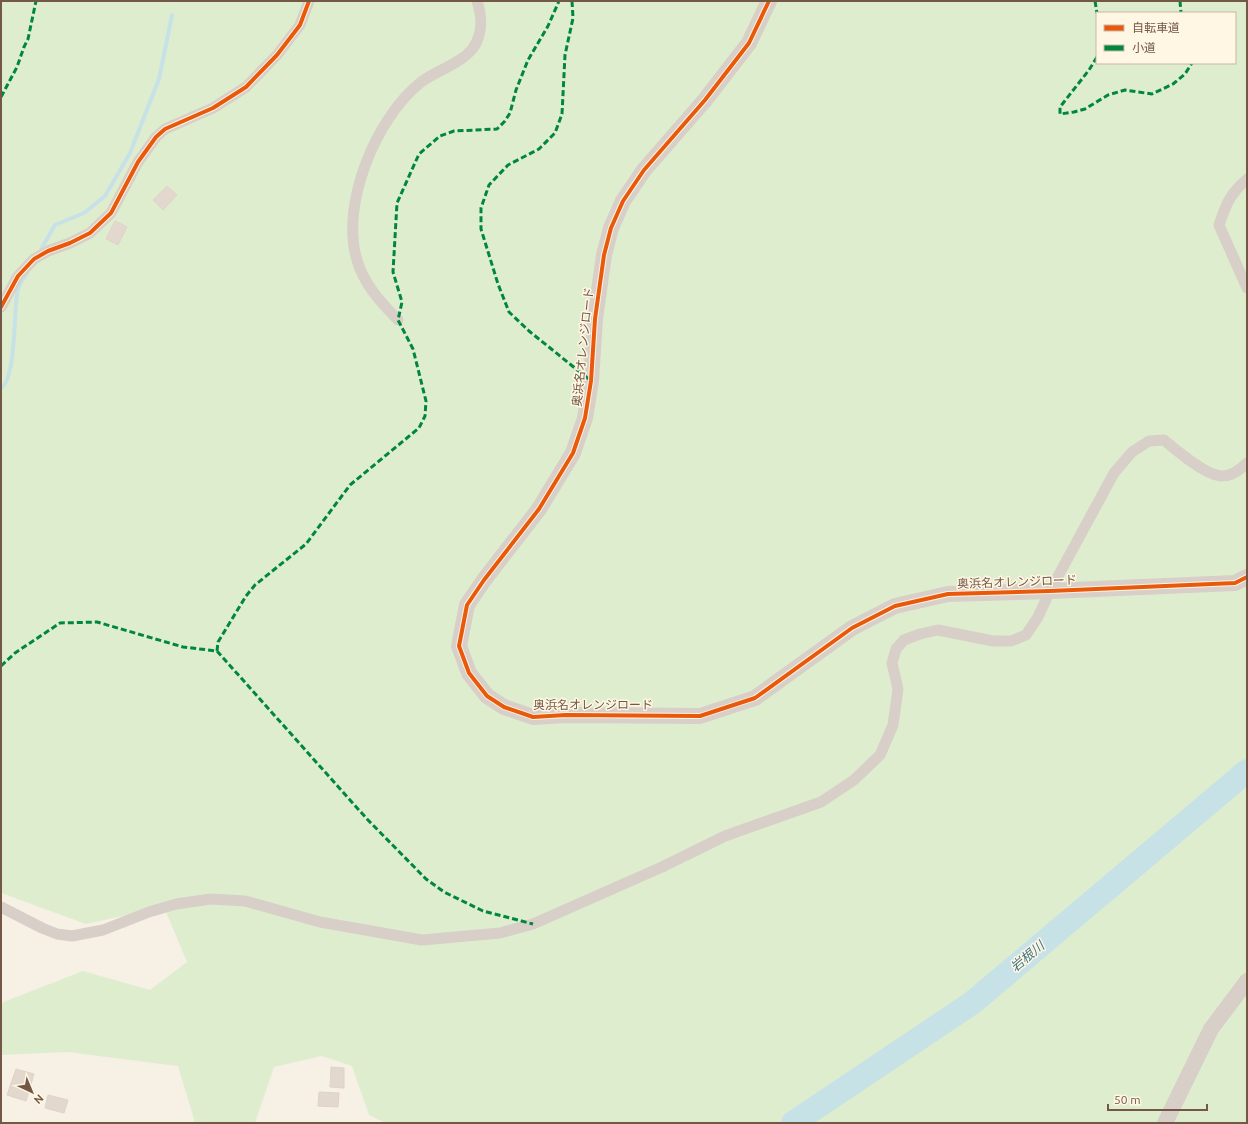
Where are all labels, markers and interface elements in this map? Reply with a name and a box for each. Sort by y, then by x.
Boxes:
legend [1096,12,1236,64]
text: 自転車道 [1132,21,1180,34]
text: 小道 [1132,41,1156,54]
street label: 奥浜名オレンジロード [570,287,595,407]
street label: 奥浜名オレンジロード [957,573,1077,590]
street label: 奥浜名オレンジロード [533,698,653,711]
water label: 岩根川 [1008,937,1048,974]
north arrow [12,1072,52,1112]
scale bar [1108,1086,1207,1112]
text: N [32,1092,46,1106]
text: 50 m [1114,1093,1141,1106]

